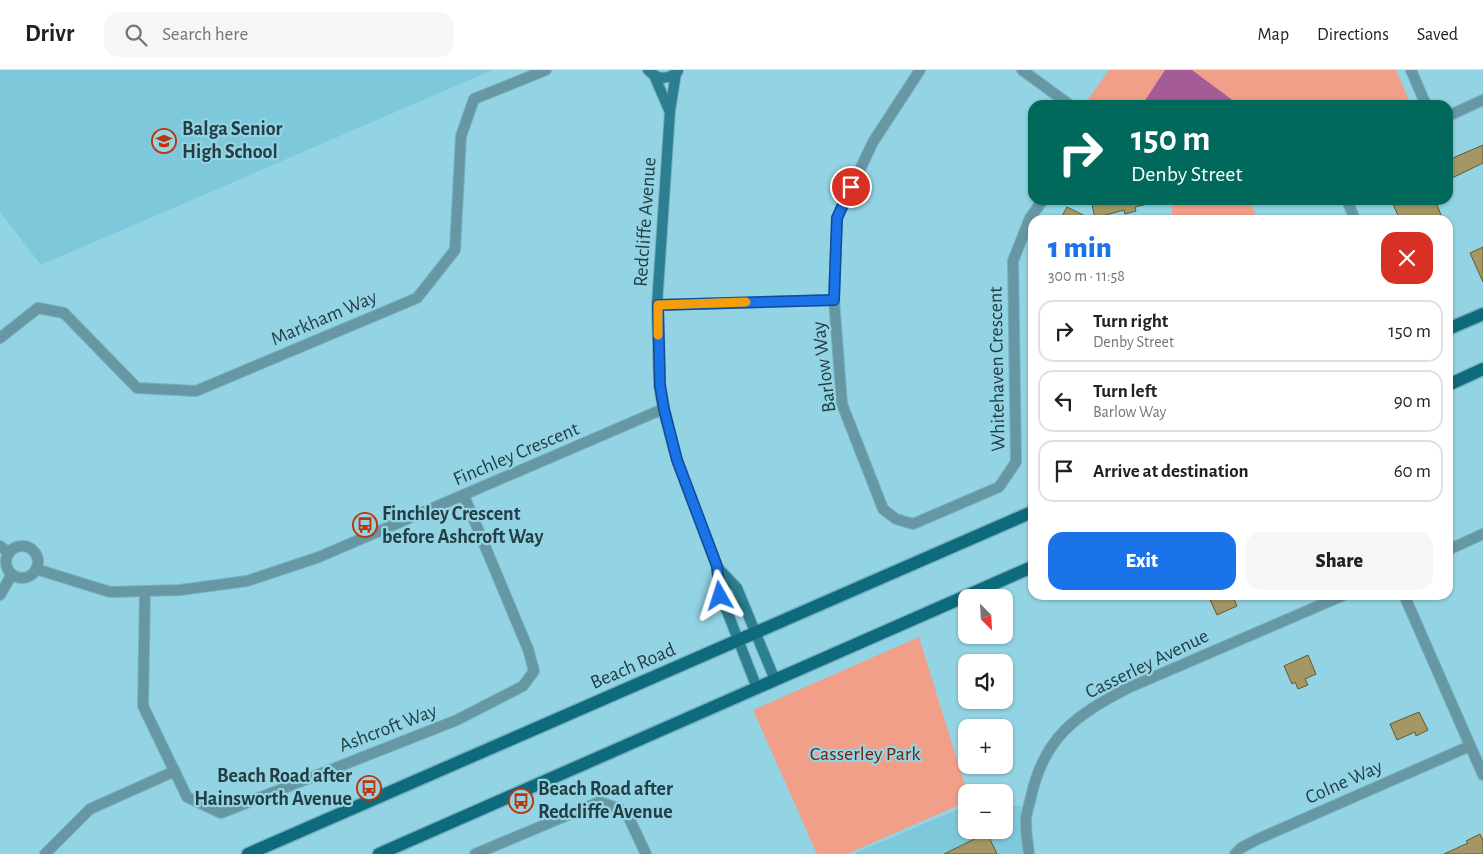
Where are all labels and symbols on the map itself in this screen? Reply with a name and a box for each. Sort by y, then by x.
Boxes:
place label: Balga Senior High School [182,119,282,162]
school or university icon: Balga Senior High School [151,128,177,154]
street label: Redcliffe Avenue [630,156,660,288]
pin [830,166,872,208]
street label: Markham Way [268,286,380,349]
street label: Whitehaven Crescent [986,286,1008,452]
street label: Barlow Way [808,320,840,414]
street label: Finchley Crescent [450,418,582,490]
place label: Finchley Crescent before Ashcroft Way [382,504,544,547]
bus stop icon: Finchley Crescent before Ashcroft Way [352,512,378,538]
position arrow [693,569,745,621]
north arrow [958,589,1012,644]
street label: Casserley Avenue [1082,626,1212,702]
street label: Beach Road [588,639,678,693]
street label: Ashcroft Way [336,700,440,756]
park label: Casserley Park [810,744,920,764]
street label: Colne Way [1303,756,1386,808]
place label: Beach Road after Hainsworth Avenue [194,766,352,809]
bus stop icon: Beach Road after Hainsworth Avenue [356,775,382,801]
place label: Beach Road after Redcliffe Avenue [538,779,673,822]
bus stop icon: Beach Road after Redcliffe Avenue [508,788,534,814]

